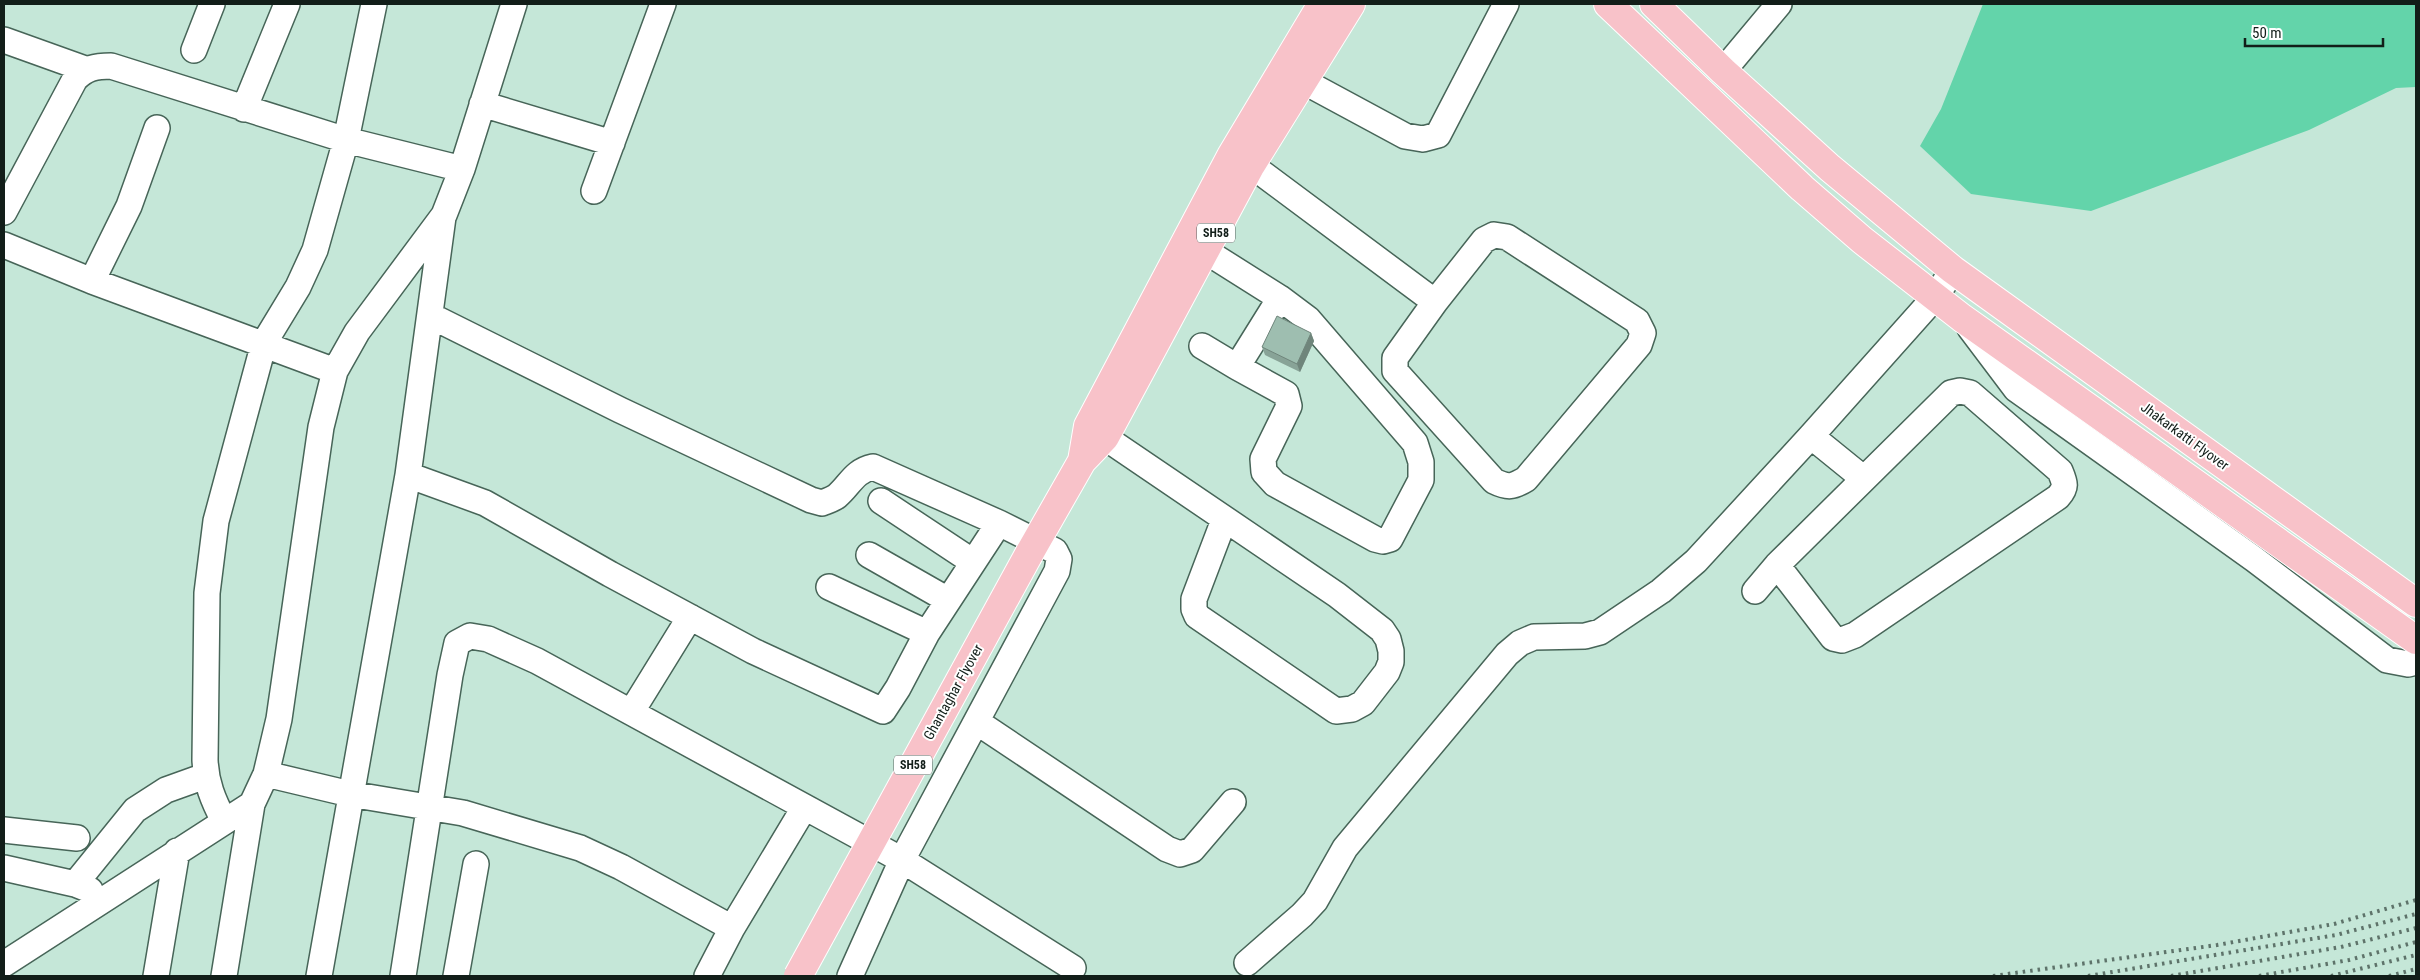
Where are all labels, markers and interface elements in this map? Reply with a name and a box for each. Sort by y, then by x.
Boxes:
scale bar [2245,15,2382,47]
text: 50 m [2252,24,2282,42]
road number: SH58 [1197,224,1235,242]
street label: Jhakarkatti Flyover [2138,399,2232,473]
street label: Ghantaghar Flyover [920,642,986,742]
road number: SH58 [894,756,932,774]

